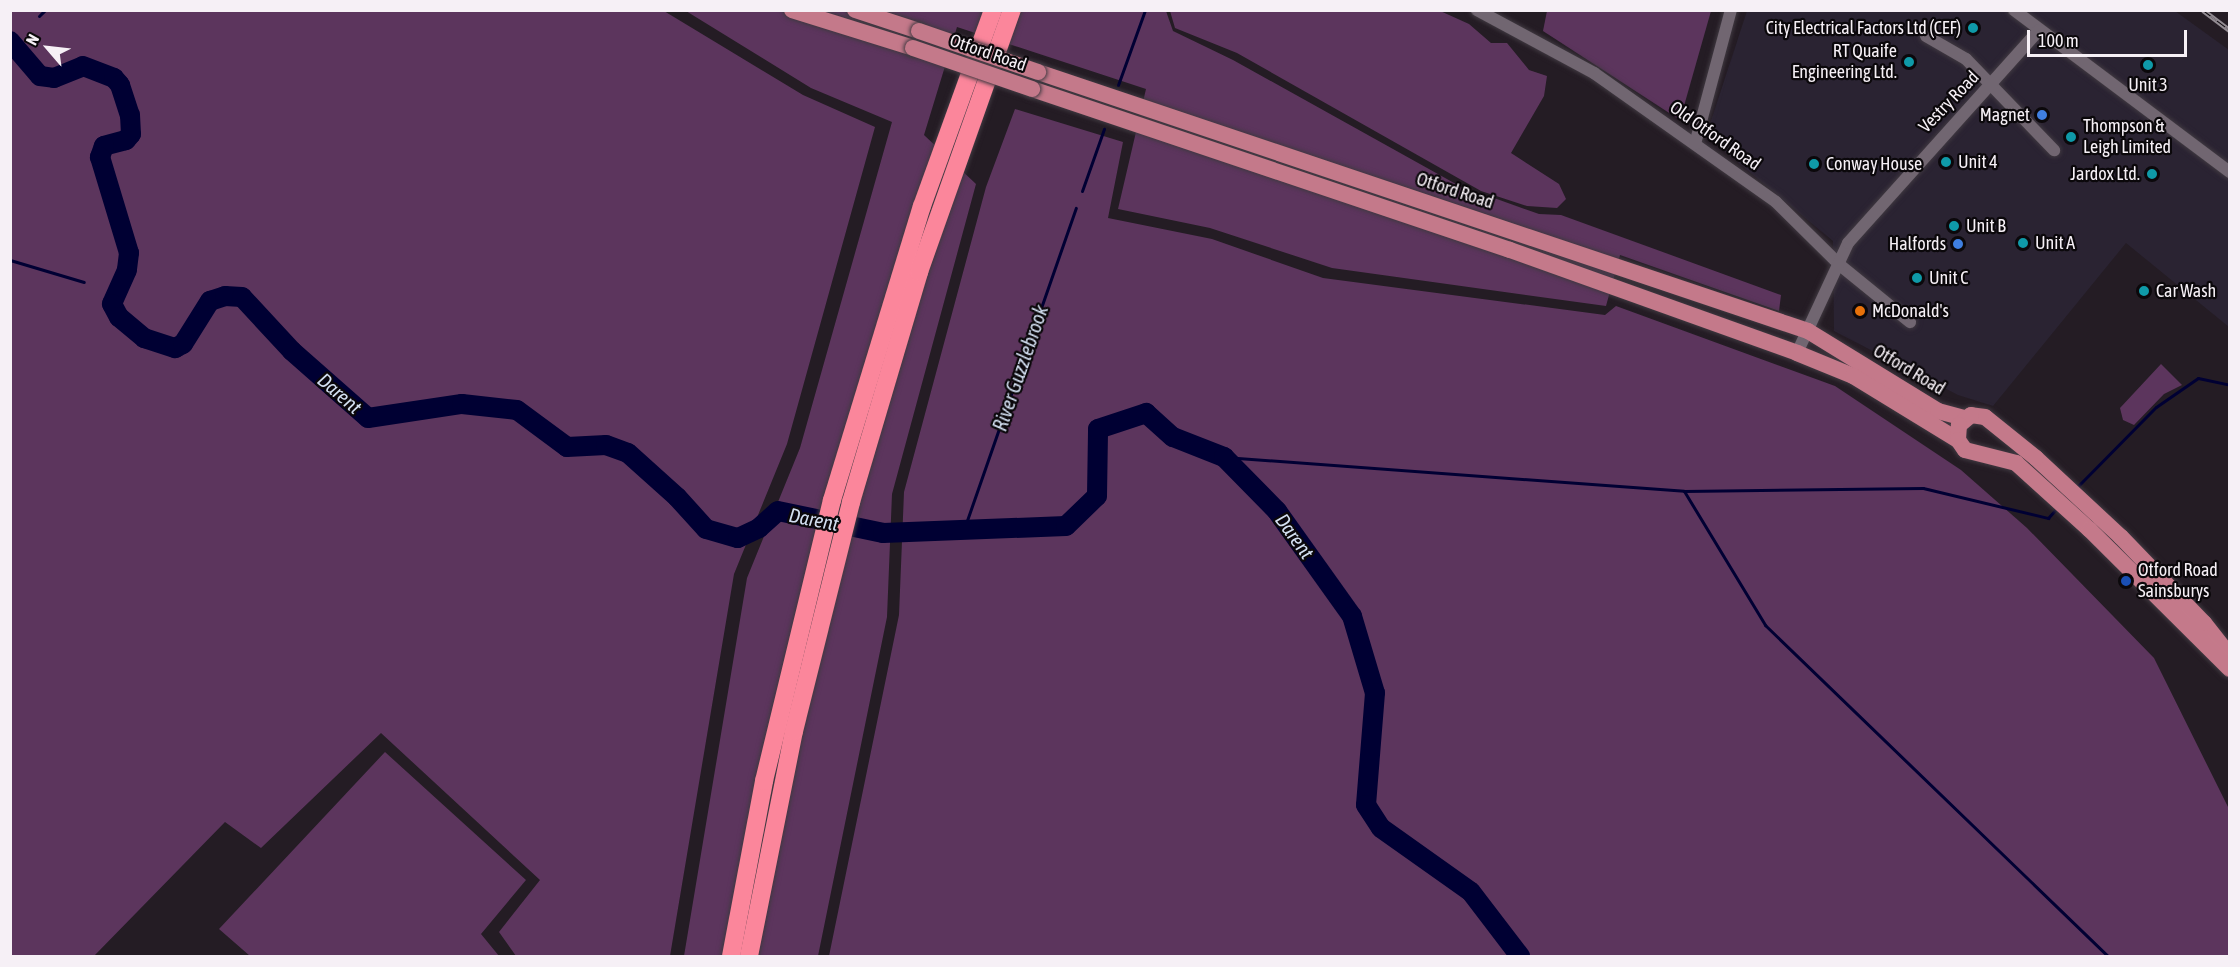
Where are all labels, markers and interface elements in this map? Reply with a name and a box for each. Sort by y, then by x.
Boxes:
place label: City Electrical Factors Ltd (CEF) [1766,17,1961,39]
north arrow [18,18,78,78]
scale bar [2030,18,2190,56]
marker: City Electrical Factors Ltd (CEF) [1966,21,1980,35]
street label: Otford Road [947,30,1029,76]
text: 100 m [2038,30,2079,51]
text: N [22,31,42,48]
place label: RT Quaife Engineering Ltd. [1792,41,1897,84]
marker: RT Quaife Engineering Ltd. [1902,55,1916,69]
marker: Unit 3 [2141,58,2155,72]
street label: Vestry Road [1914,67,1984,137]
place label: Unit 3 [2128,74,2168,96]
street label: Old Otford Road [1665,97,1765,175]
place label: Magnet [1980,104,2030,126]
marker: Magnet [2035,108,2049,122]
place label: Thompson & Leigh Limited [2083,116,2171,158]
marker: Thompson & Leigh Limited [2064,130,2078,144]
place label: Unit 4 [1958,151,1998,173]
place label: Conway House [1826,153,1922,175]
marker: Unit 4 [1939,155,1953,169]
marker: Conway House [1807,157,1821,171]
place label: Jardox Ltd. [2070,163,2140,185]
marker: Jardox Ltd. [2145,167,2159,181]
street label: Otford Road [1414,168,1496,214]
place label: Unit B [1966,215,2006,237]
marker: Unit B [1947,219,1961,233]
place label: Unit A [2035,232,2075,254]
place label: Halfords [1889,233,1946,255]
marker: Unit A [2016,236,2030,250]
marker: Halfords [1951,237,1965,251]
place label: Unit C [1929,267,1968,289]
marker: Unit C [1910,271,1924,285]
place label: Car Wash [2156,280,2216,302]
marker: Car Wash [2137,284,2151,298]
place label: McDonald's [1872,300,1949,322]
water label: River Guzzlebrook [987,302,1053,434]
marker: McDonald's [1853,304,1867,318]
street label: Otford Road [1869,340,1949,400]
water label: Darent [313,367,367,419]
water label: Darent [787,502,841,536]
water label: Darent [1270,509,1320,563]
place label: Otford Road Sainsburys [2138,560,2218,602]
marker: Otford Road Sainsburys [2119,574,2133,588]

